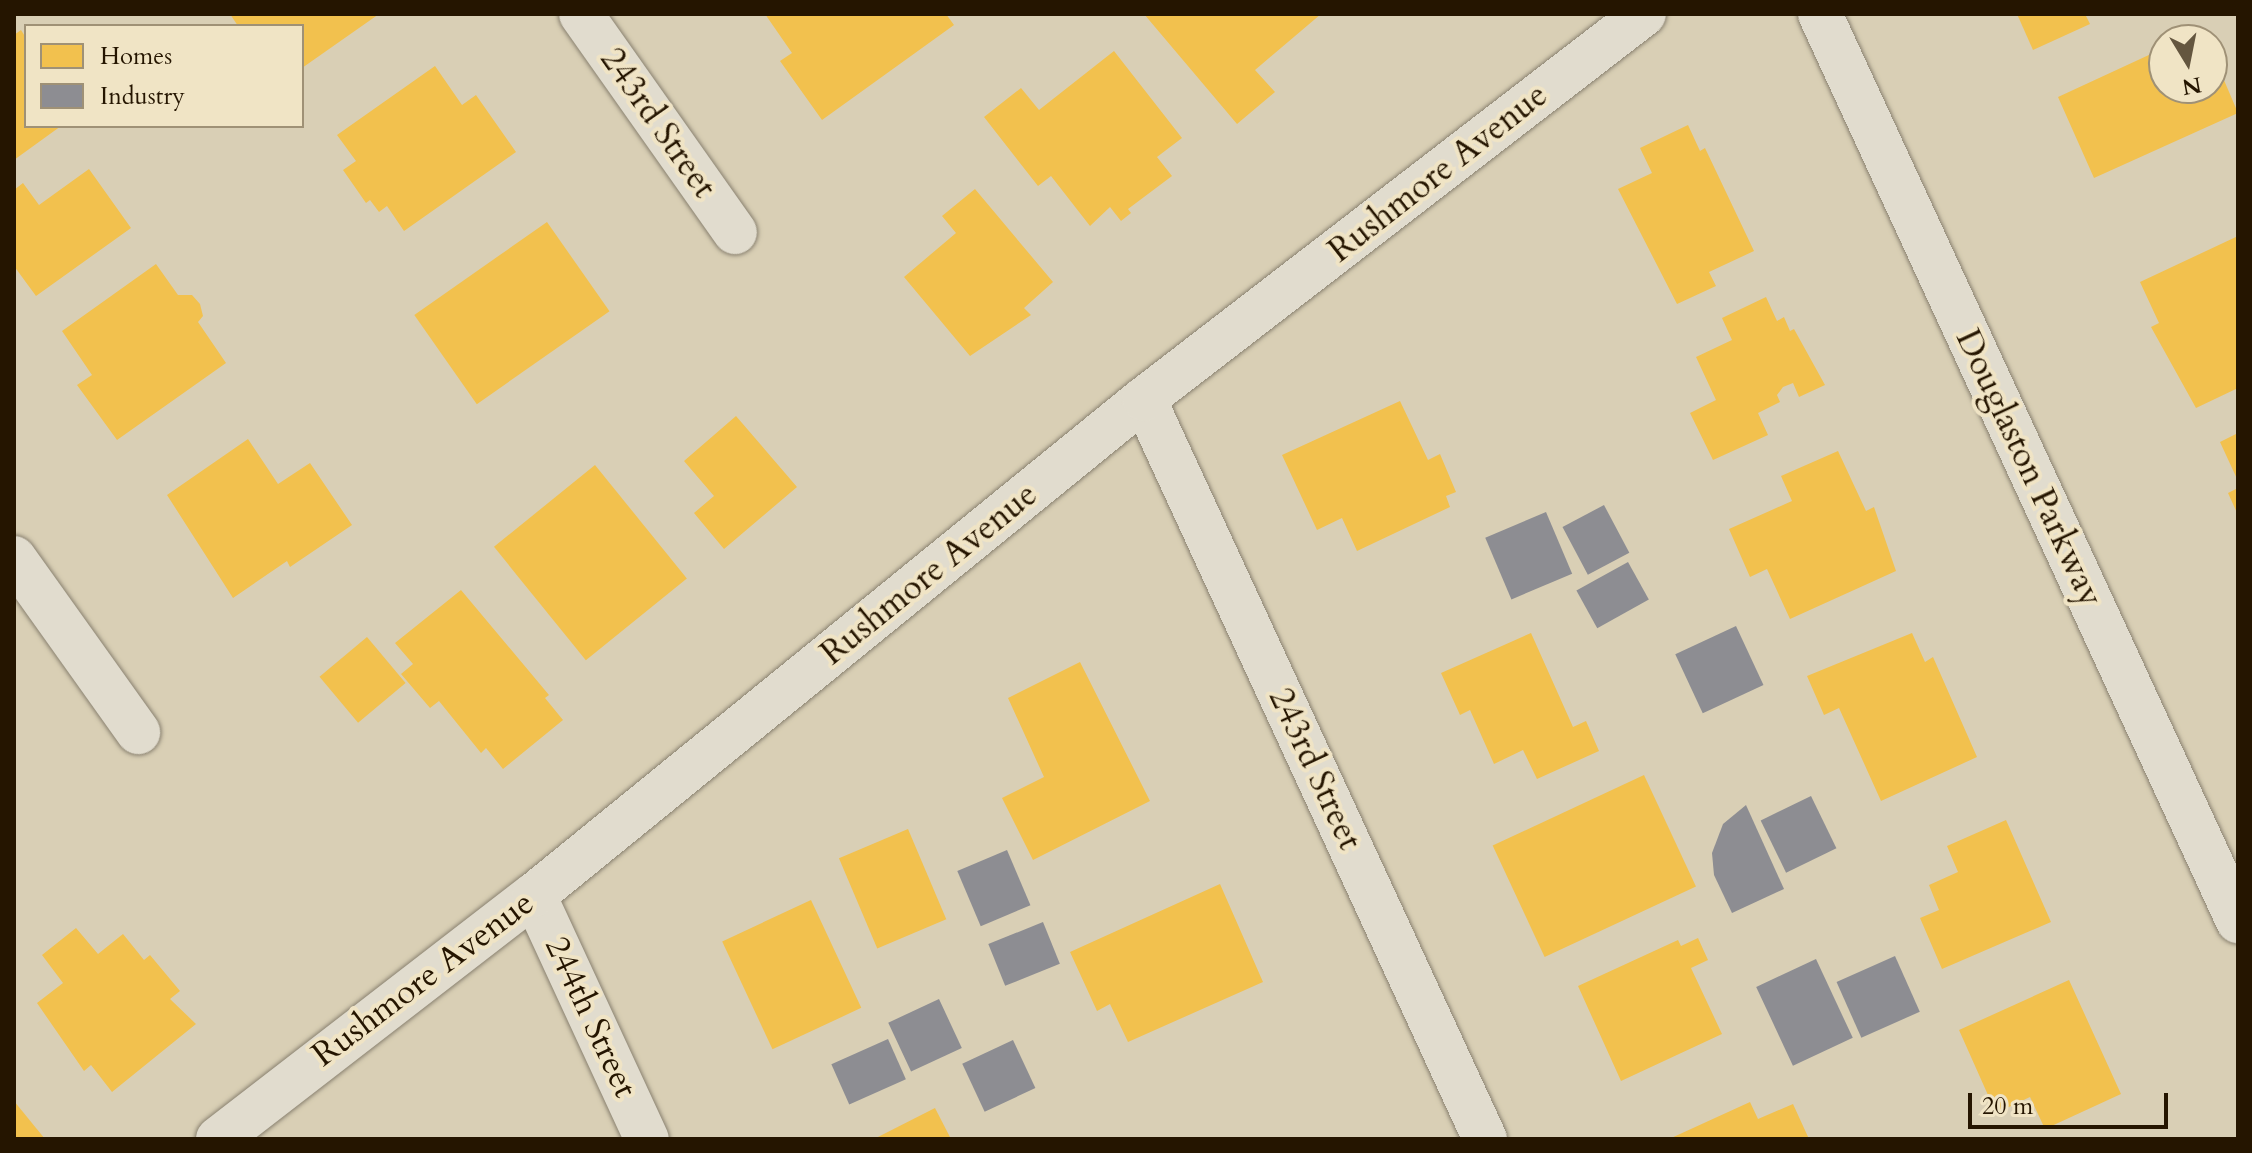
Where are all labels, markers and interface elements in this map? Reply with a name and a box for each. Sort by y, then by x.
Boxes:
legend [24,24,304,128]
north arrow [2148,24,2228,104]
text: Homes [100,40,172,73]
street label: 243rd Street [591,40,725,206]
text: N [2180,69,2204,102]
street label: Rushmore Avenue [1320,75,1556,271]
text: Industry [100,80,185,113]
street label: Douglaston Parkway [1947,323,2111,613]
street label: Rushmore Avenue [813,474,1045,674]
street label: 243rd Street [1260,682,1370,856]
street label: Rushmore Avenue [304,882,542,1076]
street label: 244th Street [536,930,646,1104]
scale bar [1972,1077,2172,1127]
text: 20 m [1982,1090,2033,1123]

